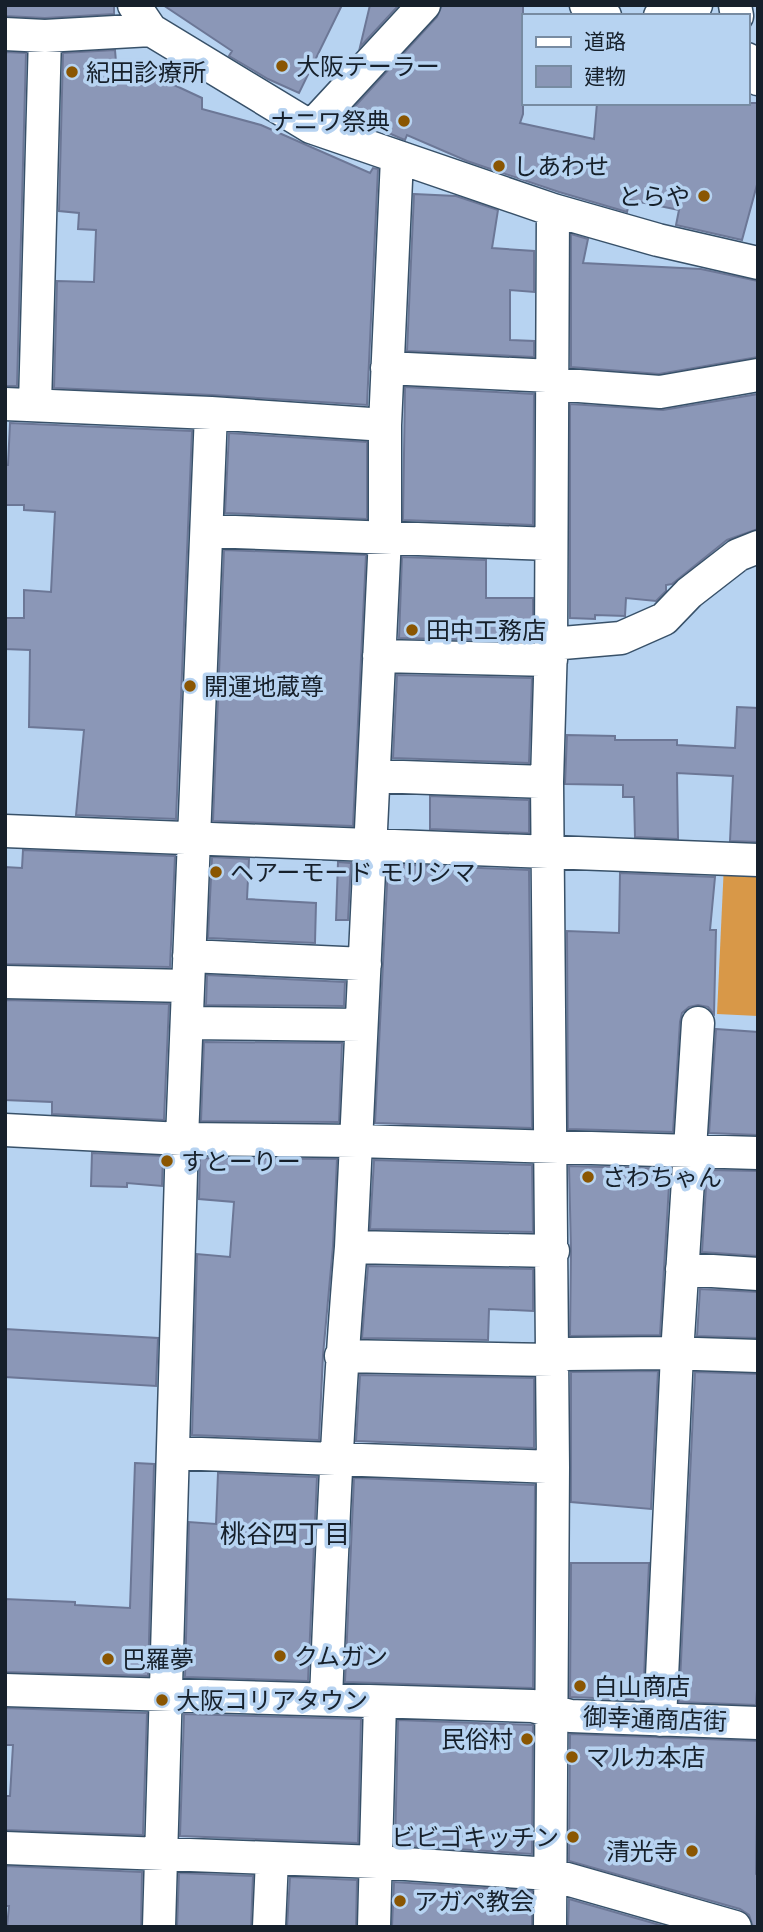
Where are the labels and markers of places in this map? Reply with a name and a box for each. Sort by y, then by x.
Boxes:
place label: 大阪テーラー [296,52,440,81]
place label: 紀田診療所 [86,58,206,87]
marker: 大阪テーラー [274,58,290,74]
marker: 紀田診療所 [64,64,80,80]
place label: ナニワ祭典 [270,107,390,136]
marker: ナニワ祭典 [396,113,412,129]
place label: しあわせ [513,152,609,181]
marker: しあわせ [491,158,507,174]
place label: とらや [618,182,690,211]
marker: とらや [696,188,712,204]
place label: 田中工務店 [426,616,546,645]
marker: 田中工務店 [404,622,420,638]
place label: 開運地蔵尊 [204,672,324,701]
marker: 開運地蔵尊 [182,678,198,694]
place label: ヘアーモード モリシマ [230,858,475,887]
marker: ヘアーモード モリシマ [208,864,224,880]
place label: すとーりー [181,1147,301,1176]
marker: すとーりー [159,1153,175,1169]
place label: さわちゃん [602,1163,722,1192]
marker: さわちゃん [580,1169,596,1185]
place label: クムガン [294,1642,388,1671]
place label: 巴羅夢 [122,1645,194,1674]
marker: クムガン [272,1648,288,1664]
marker: 巴羅夢 [100,1651,116,1667]
place label: 白山商店 [594,1672,690,1701]
marker: 白山商店 [572,1678,588,1694]
place label: 大阪コリアタウン [176,1686,368,1715]
marker: 大阪コリアタウン [154,1692,170,1708]
place label: 民俗村 [441,1725,513,1754]
marker: 民俗村 [519,1731,535,1747]
place label: マルカ本店 [586,1743,705,1772]
marker: マルカ本店 [564,1749,580,1765]
place label: ビビゴキッチン [391,1823,559,1852]
marker: ビビゴキッチン [565,1829,581,1845]
place label: 清光寺 [606,1837,678,1866]
marker: 清光寺 [684,1843,700,1859]
place label: アガペ教会 [414,1887,534,1916]
marker: アガペ教会 [392,1893,408,1909]

